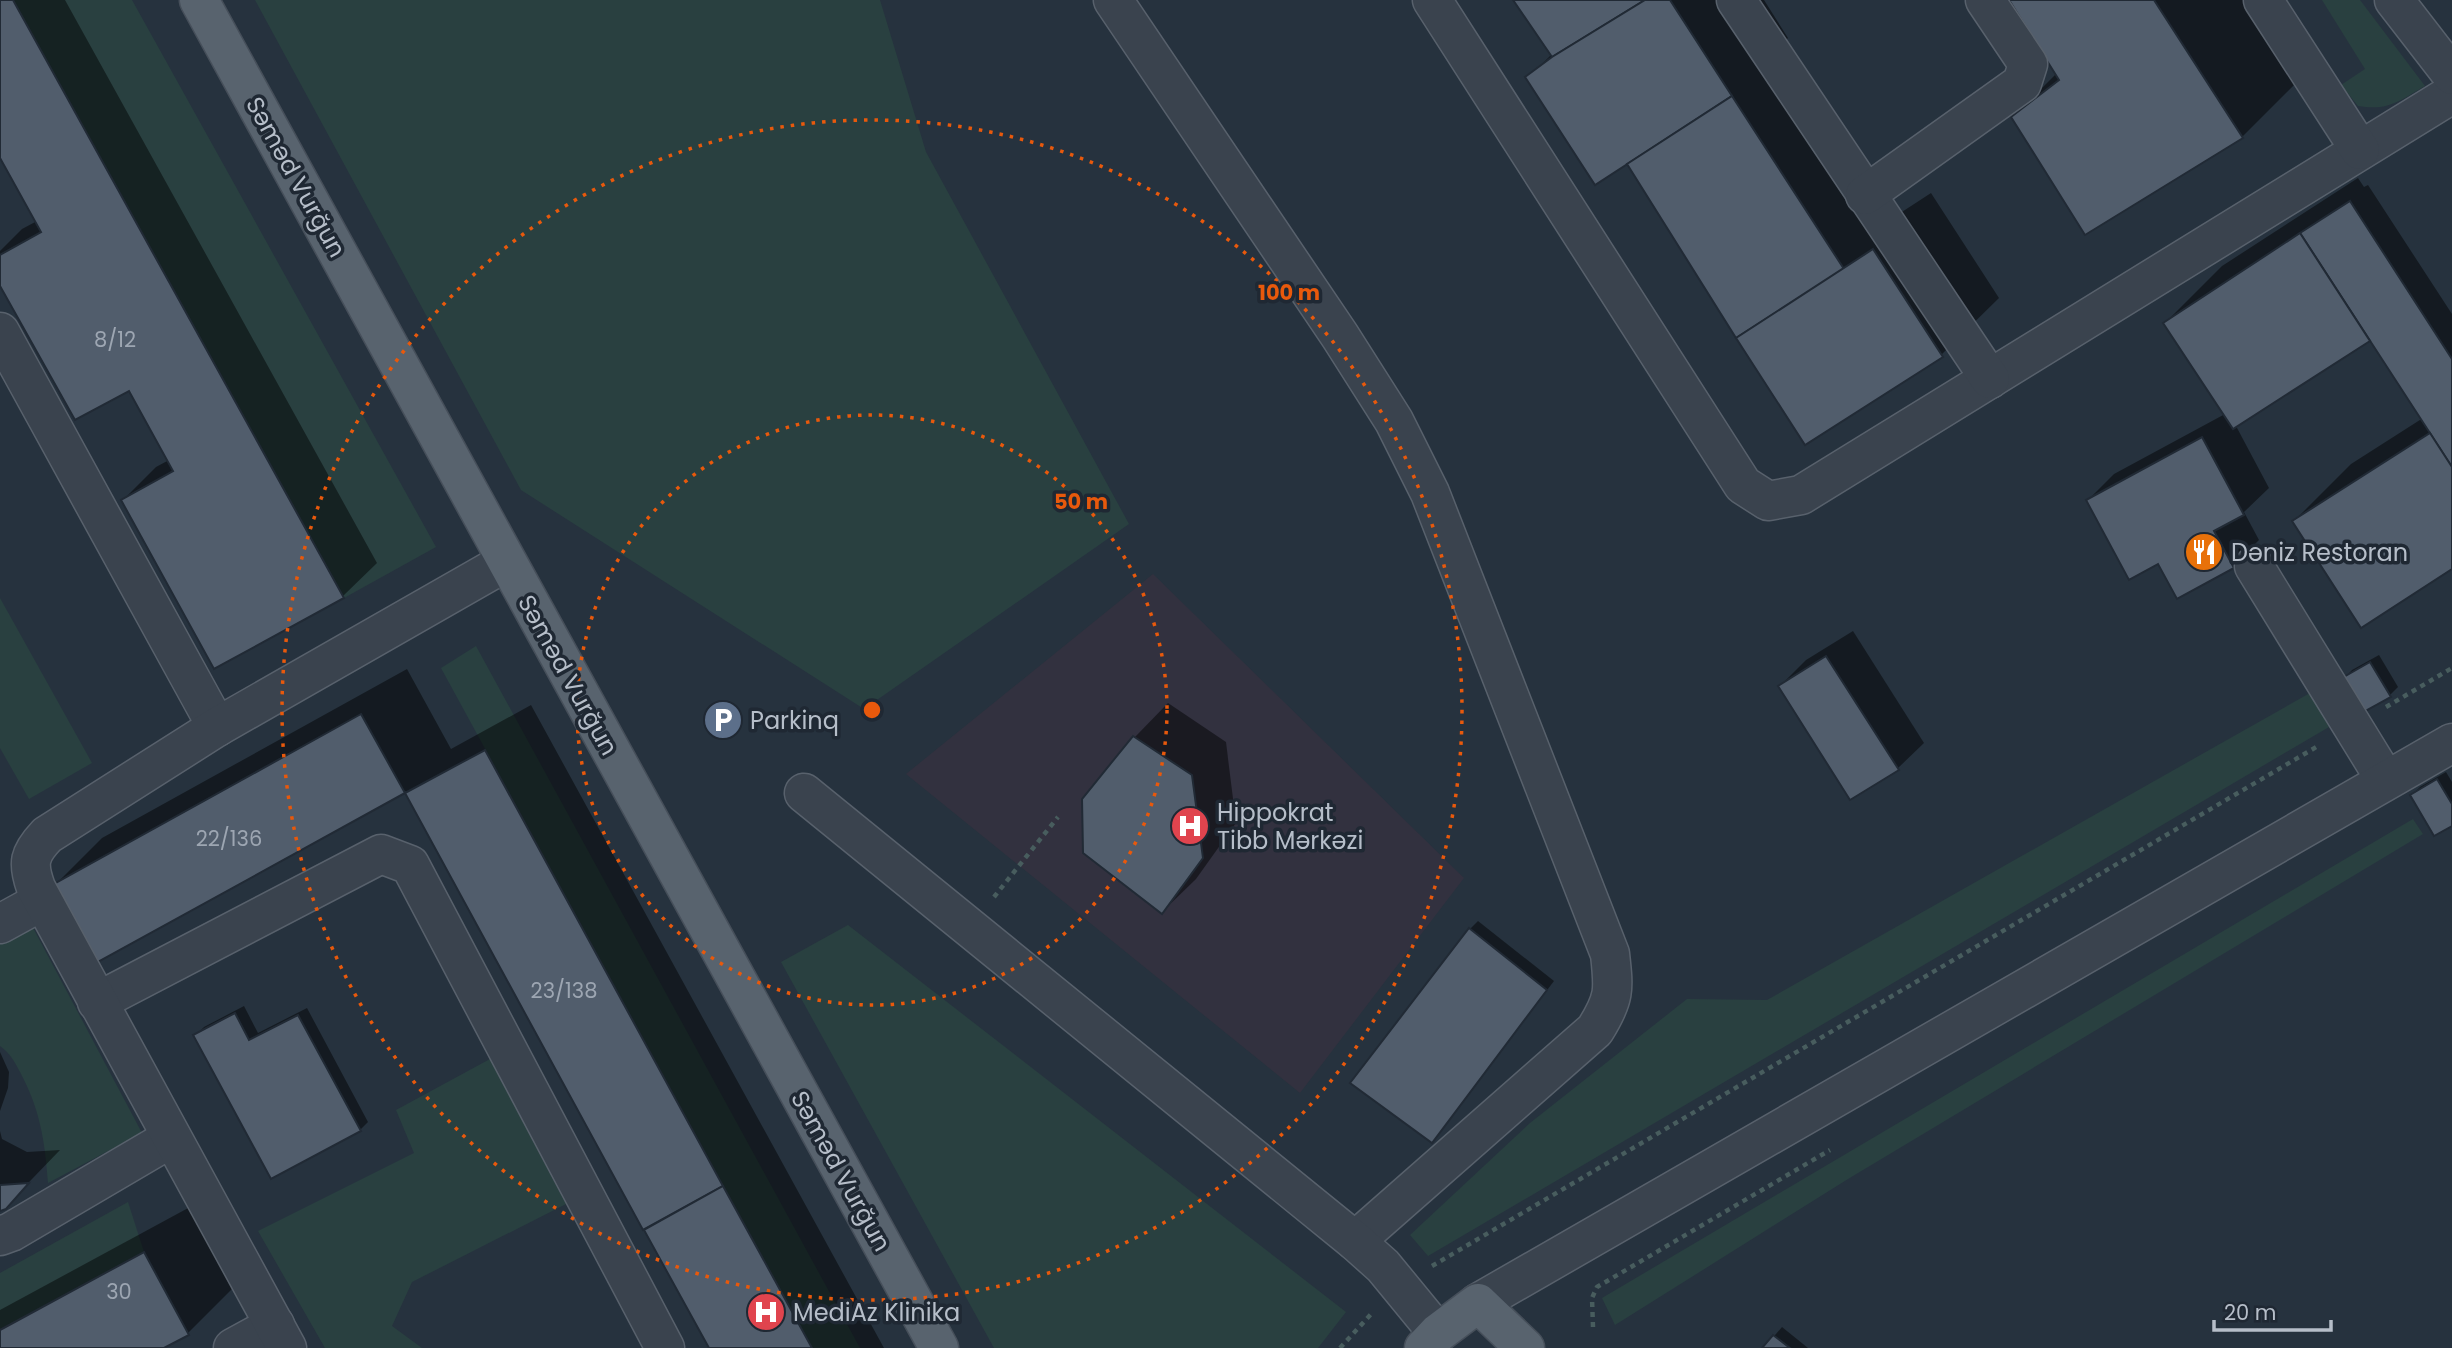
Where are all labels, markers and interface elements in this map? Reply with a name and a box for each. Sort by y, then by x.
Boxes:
street label: Səməd Vurğun [238,91,354,263]
text: 100 m [1258,278,1320,307]
house number: 8/12 [94,325,136,354]
text: 50 m [1054,487,1108,516]
restaurant icon: Dəniz Restoran [2183,531,2225,573]
place label: Dəniz Restoran [2231,536,2408,569]
street label: Səməd Vurğun [510,589,626,761]
centre of rings [860,698,884,722]
parking icon: Parkinq [702,699,744,741]
place label: Parkinq [750,704,839,737]
place label: Hippokrat Tibb Mərkəzi [1217,796,1363,857]
hospital icon: Hippokrat Tibb Mərkəzi [1169,805,1211,847]
house number: 22/136 [196,824,262,853]
house number: 23/138 [531,976,597,1005]
street label: Səməd Vurğun [783,1085,899,1257]
house number: 30 [106,1277,132,1306]
scale bar [2214,1288,2331,1332]
hospital icon: MediAz Klinika [745,1291,787,1333]
place label: MediAz Klinika [793,1296,960,1329]
text: 20 m [2224,1298,2277,1327]

